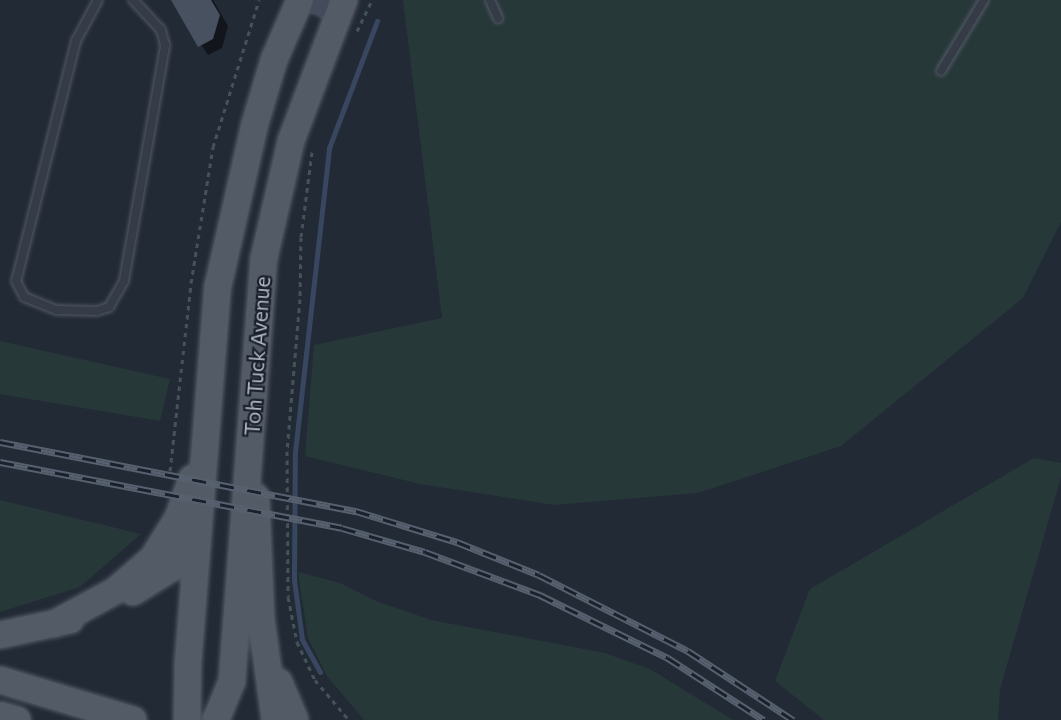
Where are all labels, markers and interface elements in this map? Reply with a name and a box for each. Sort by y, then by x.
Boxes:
street label: Toh Tuck Avenue [239,275,275,437]

